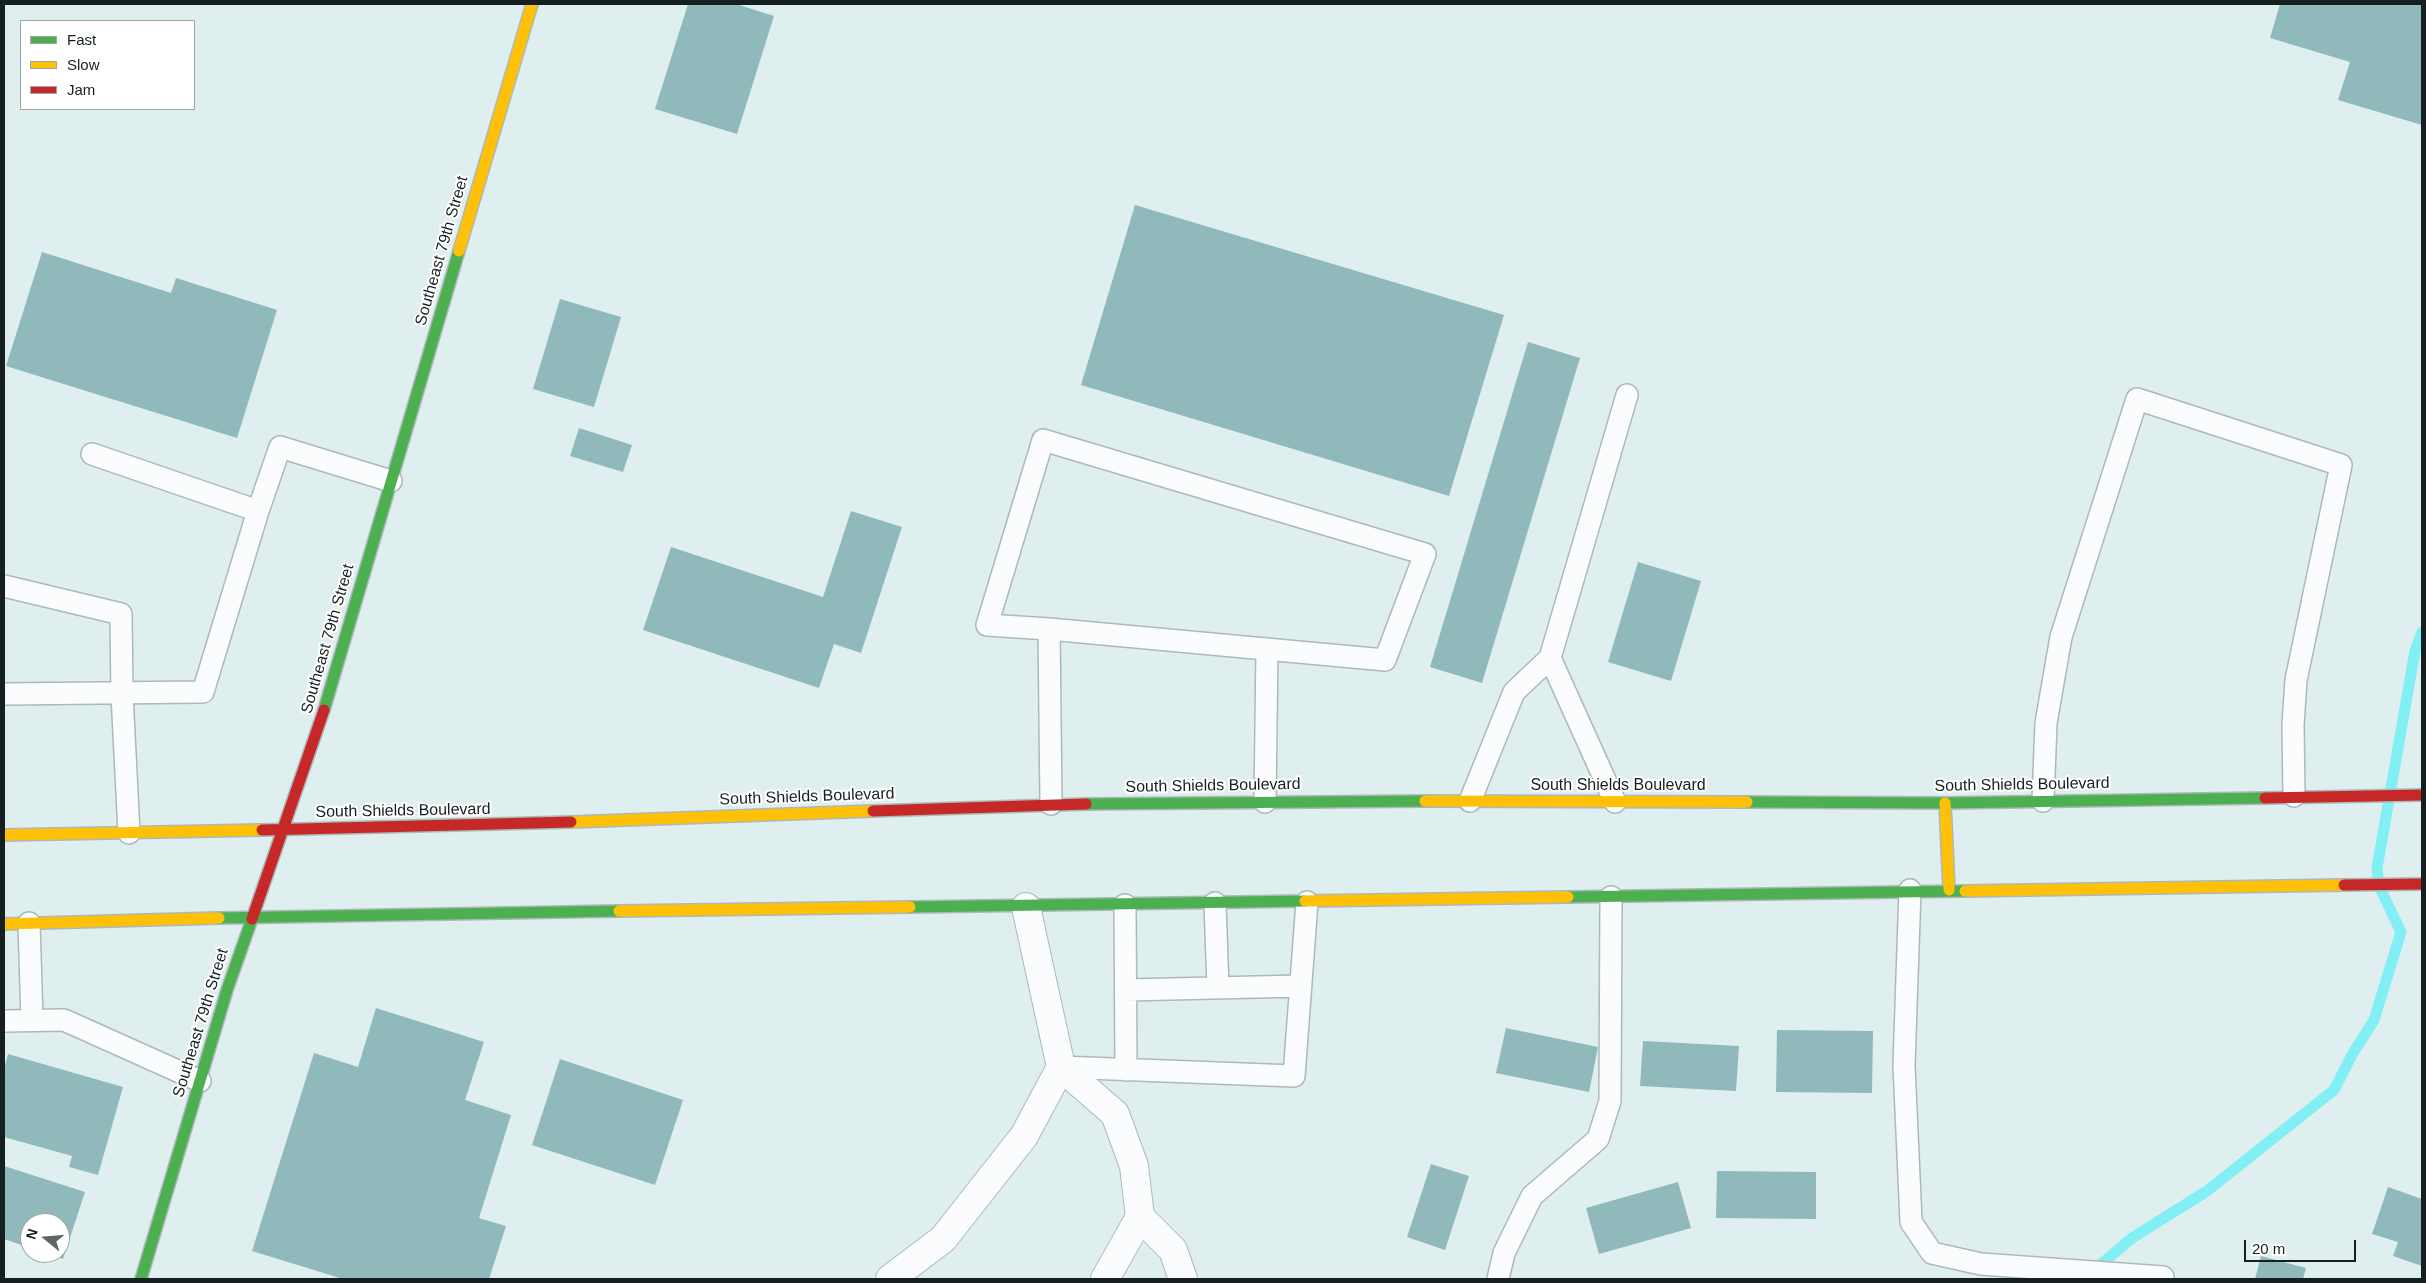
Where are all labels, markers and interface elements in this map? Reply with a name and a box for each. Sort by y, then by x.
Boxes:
legend [20,20,195,110]
text: Fast [67,31,96,48]
text: Slow [67,56,100,73]
text: Jam [67,81,95,98]
street label: Southeast 79th Street [411,174,473,328]
street label: Southeast 79th Street [297,562,359,716]
street label: South Shields Boulevard [1934,774,2110,796]
street label: South Shields Boulevard [1125,775,1301,797]
street label: South Shields Boulevard [1530,776,1706,796]
street label: South Shields Boulevard [719,784,895,810]
street label: South Shields Boulevard [315,800,491,822]
street label: Southeast 79th Street [169,946,233,1100]
north arrow [20,1213,70,1263]
text: N [22,1227,41,1241]
scale bar [2246,1230,2358,1262]
text: 20 m [2252,1240,2285,1257]

